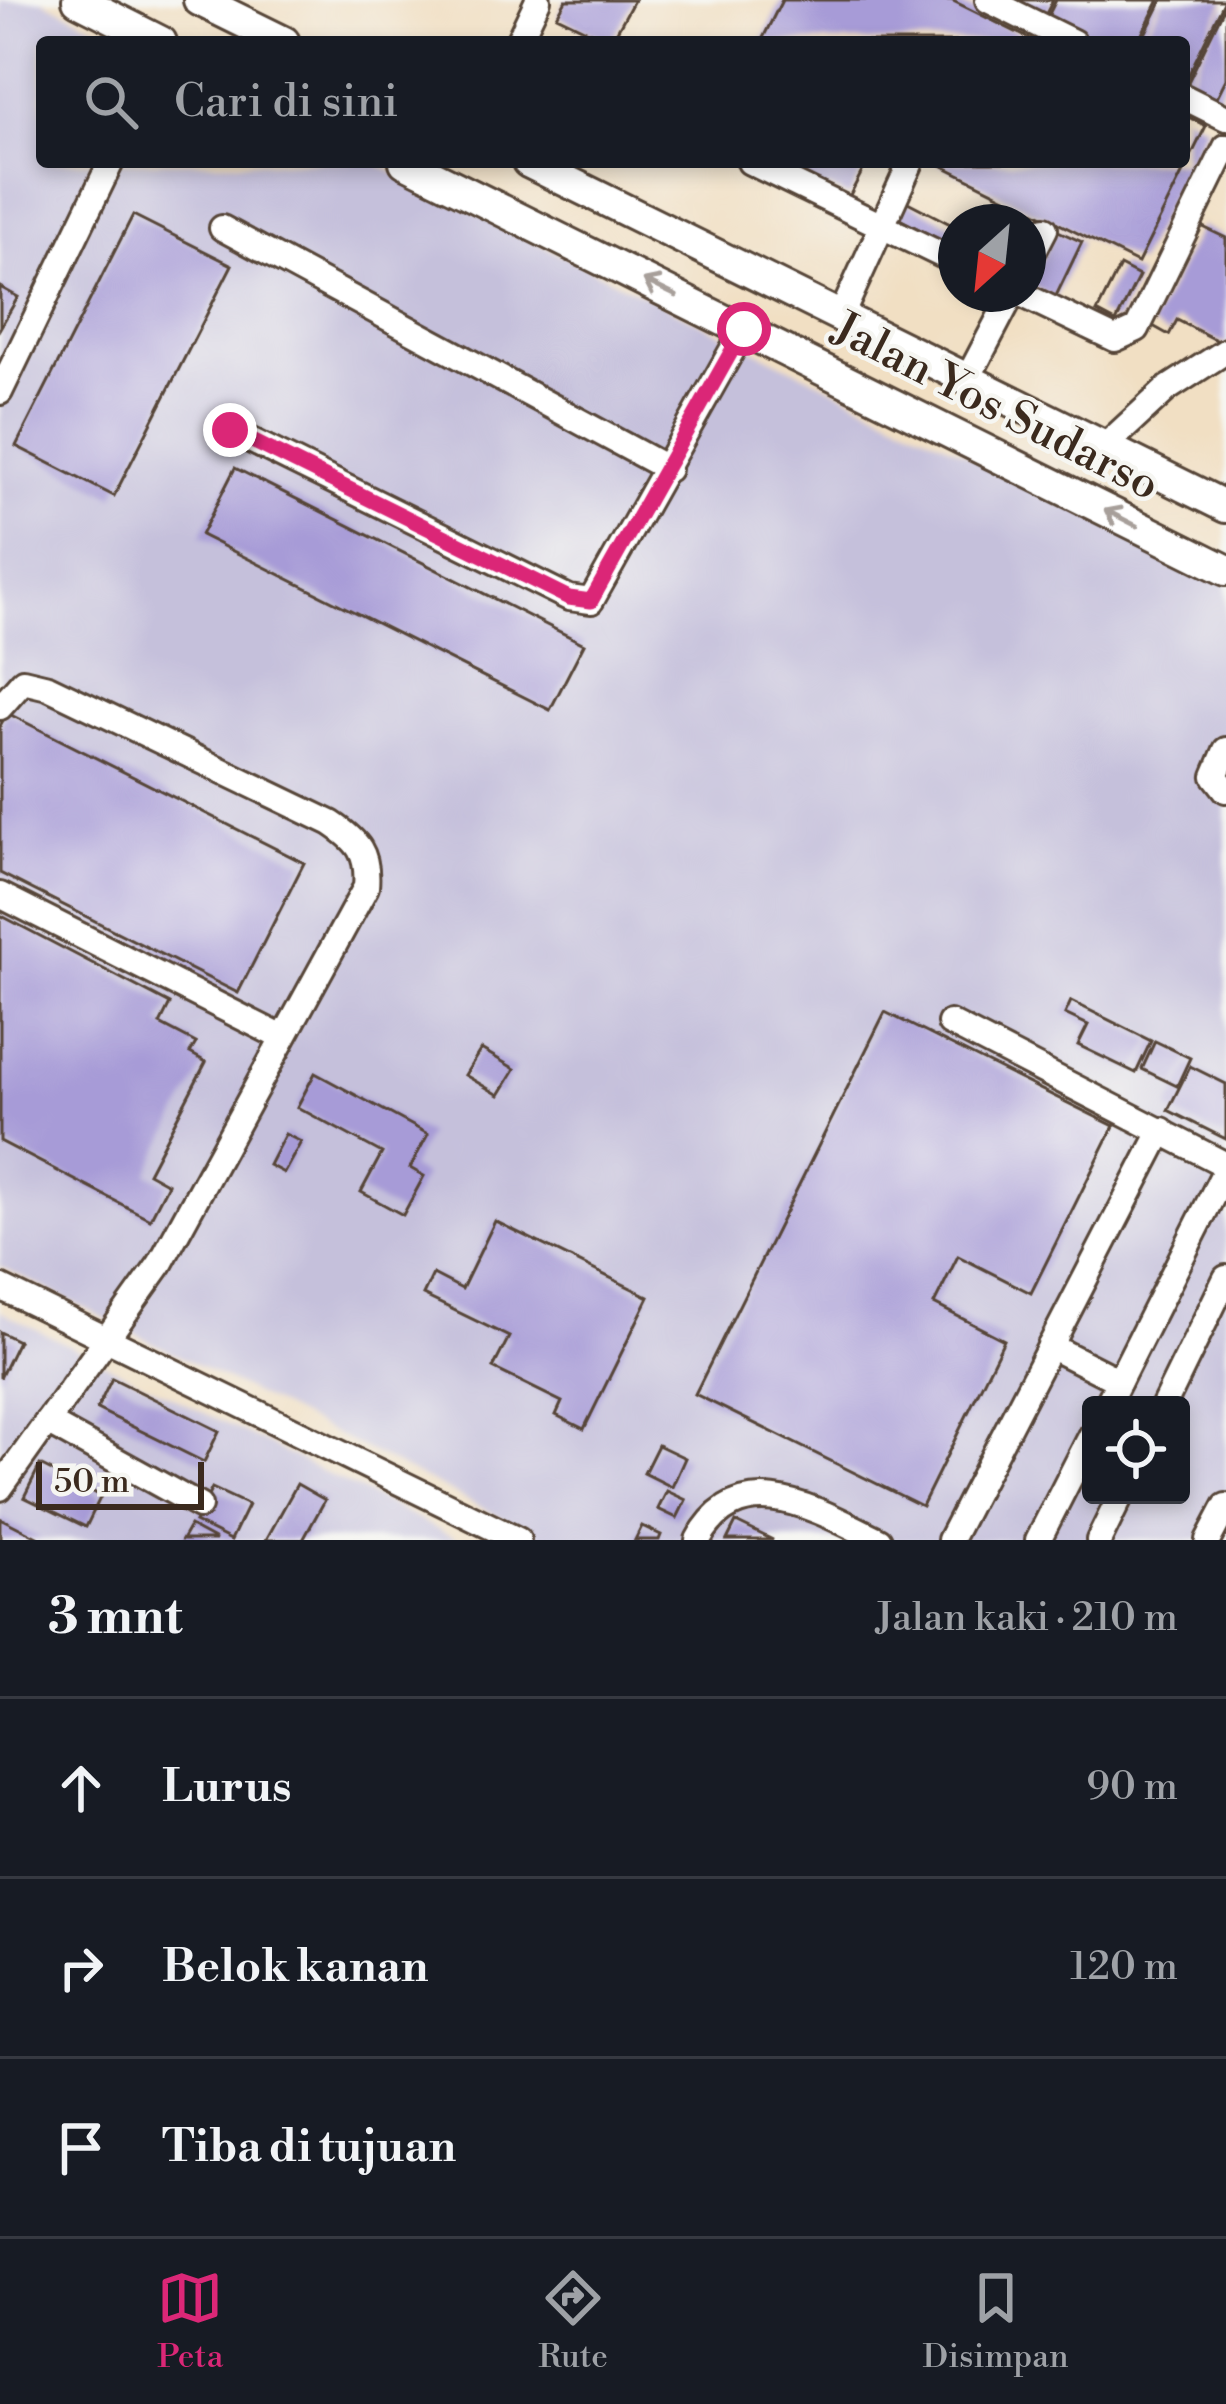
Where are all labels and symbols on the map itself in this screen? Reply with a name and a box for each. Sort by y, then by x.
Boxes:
north arrow [938,204,1046,312]
one-way arrow [642,275,678,298]
street label: Jalan Yos Sudarso [821,300,1169,514]
route start [717,302,771,356]
route end [203,403,257,457]
one-way arrow [1104,505,1140,528]
scale bar [36,1456,204,1509]

